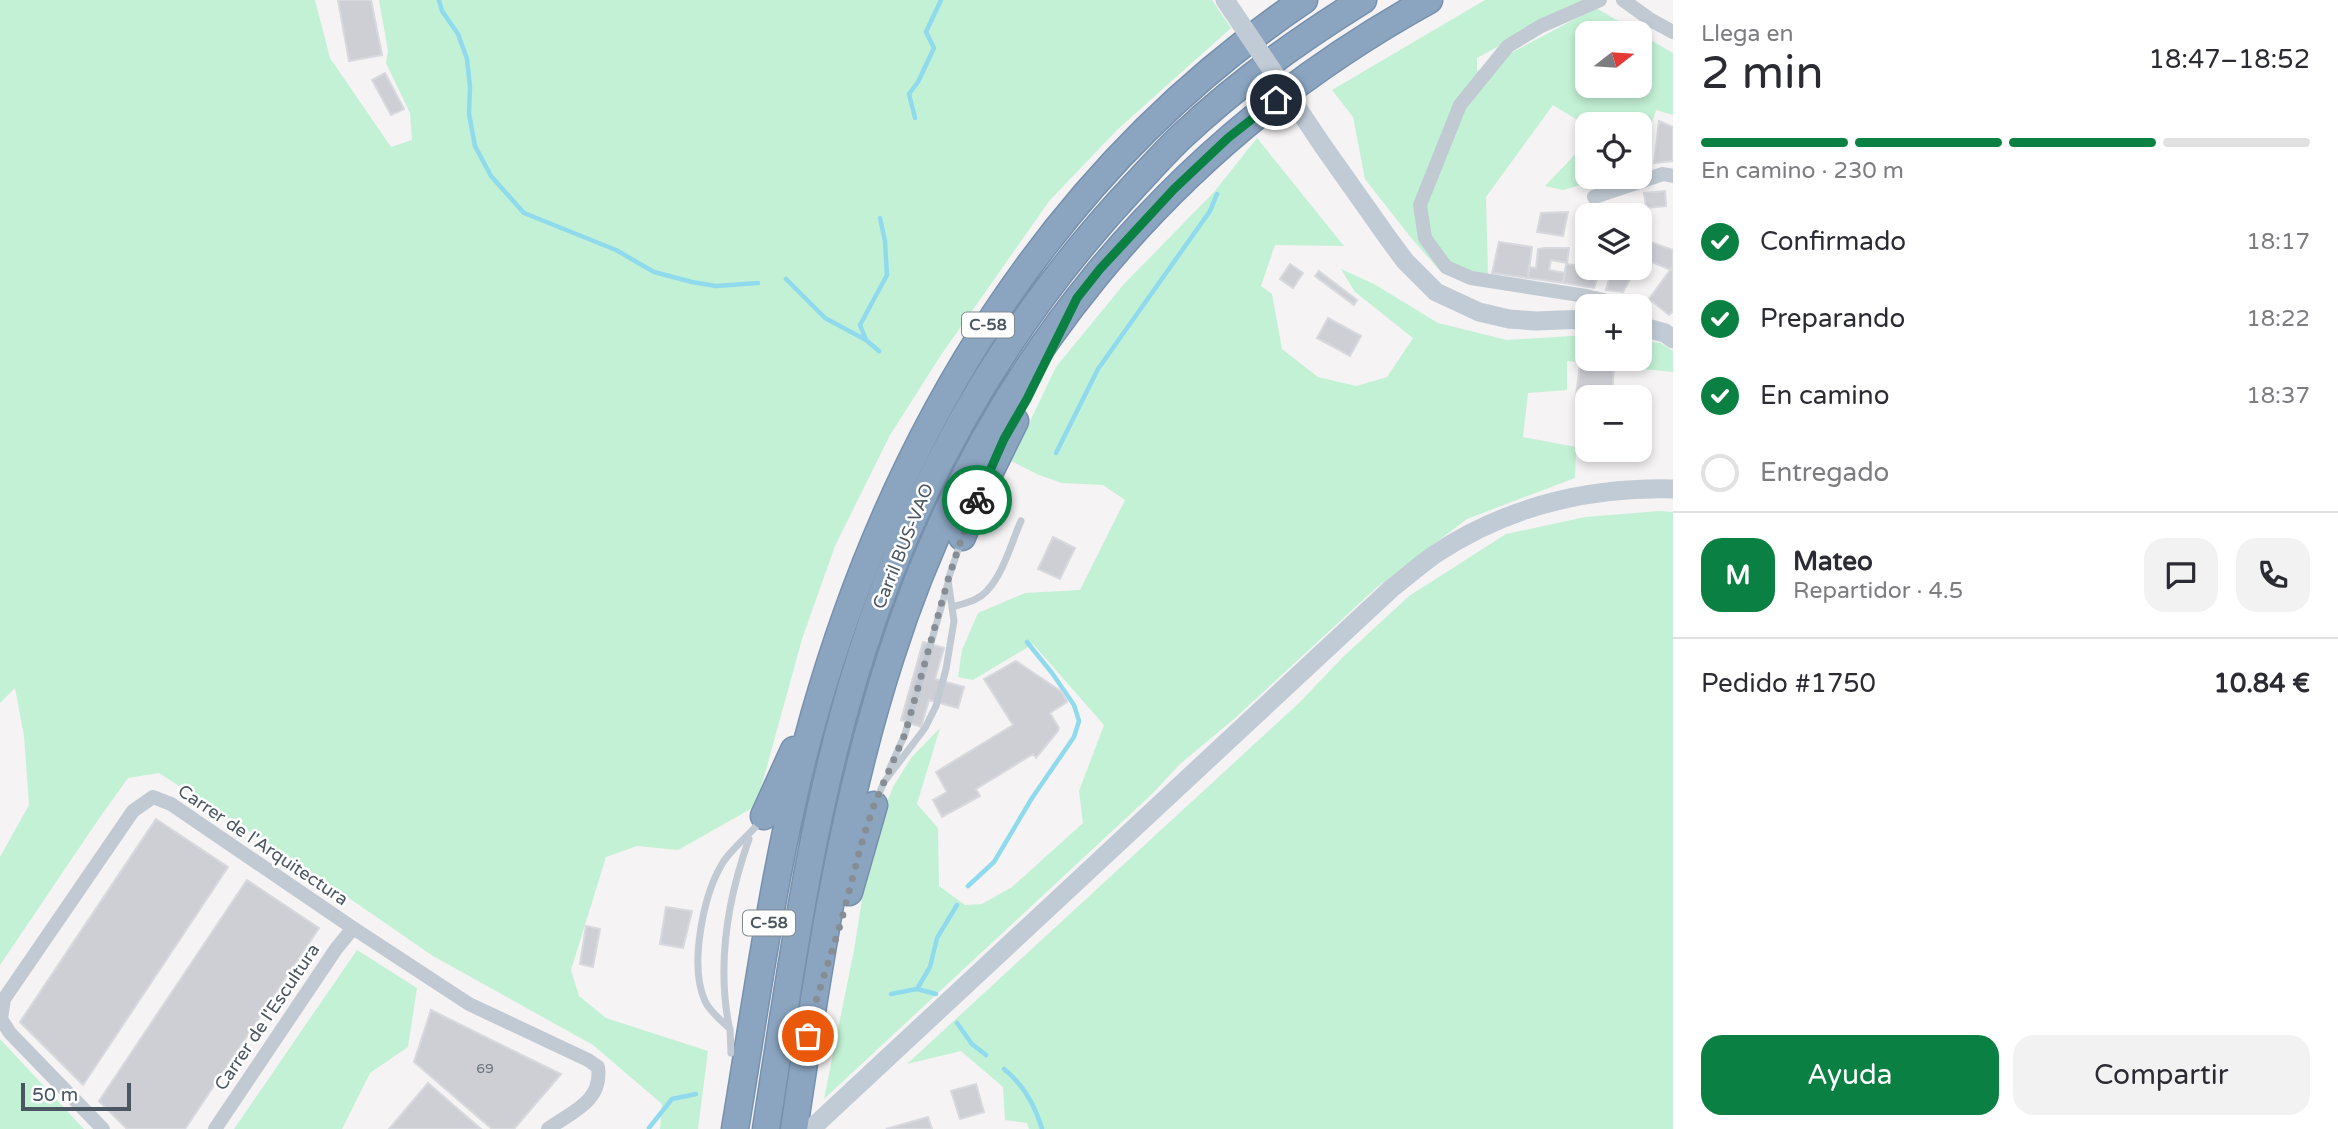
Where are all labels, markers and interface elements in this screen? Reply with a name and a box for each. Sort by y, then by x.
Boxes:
text: Llega en [1701,20,1793,48]
north arrow [1575,21,1652,98]
map controls [1575,21,1652,462]
text: 18:47–18:52 [2149,44,2310,75]
text: 2 min [1701,46,1824,101]
pin [1246,70,1306,130]
icon: home [1257,81,1295,119]
button: locate [1575,112,1652,189]
text: En camino · 230 m [1701,157,1904,185]
button: layers [1575,203,1652,280]
icon: check [1701,223,1739,261]
text: Confirmado [1760,226,1906,257]
text: 18:17 [2246,228,2310,256]
button: + [1575,294,1652,371]
icon: check [1701,300,1739,338]
text: Preparando [1760,303,1905,334]
text: 18:22 [2246,305,2310,333]
road number: C-58 [962,312,1014,338]
icon: check [1701,377,1739,415]
text: En camino [1760,380,1889,411]
text: 18:37 [2246,382,2310,410]
button: − [1575,385,1652,462]
text: Entregado [1760,457,1889,488]
courier [942,465,1012,535]
street label: Carril BUS-VAO [868,480,938,612]
icon: bike [958,481,996,519]
button: chat [2144,538,2218,612]
button: phone [2236,538,2310,612]
text: Mateo [1793,546,1873,577]
text: M [1725,560,1751,591]
text: Repartidor · 4.5 [1793,577,1963,605]
text: Pedido #1750 [1701,668,1876,699]
text: 10.84 € [2214,668,2310,699]
street label: Carrer de l'Arquitectura [174,780,352,910]
road number: C-58 [743,911,795,936]
street label: Carrer de l'Escultura [210,939,324,1095]
pin [778,1006,838,1066]
icon: bag [789,1017,827,1055]
button: Ayuda [1701,1035,1999,1115]
button: Compartir [2013,1035,2310,1115]
house number: 69 [476,1060,494,1077]
scale bar [21,1080,131,1112]
text: 50 m [32,1084,78,1106]

